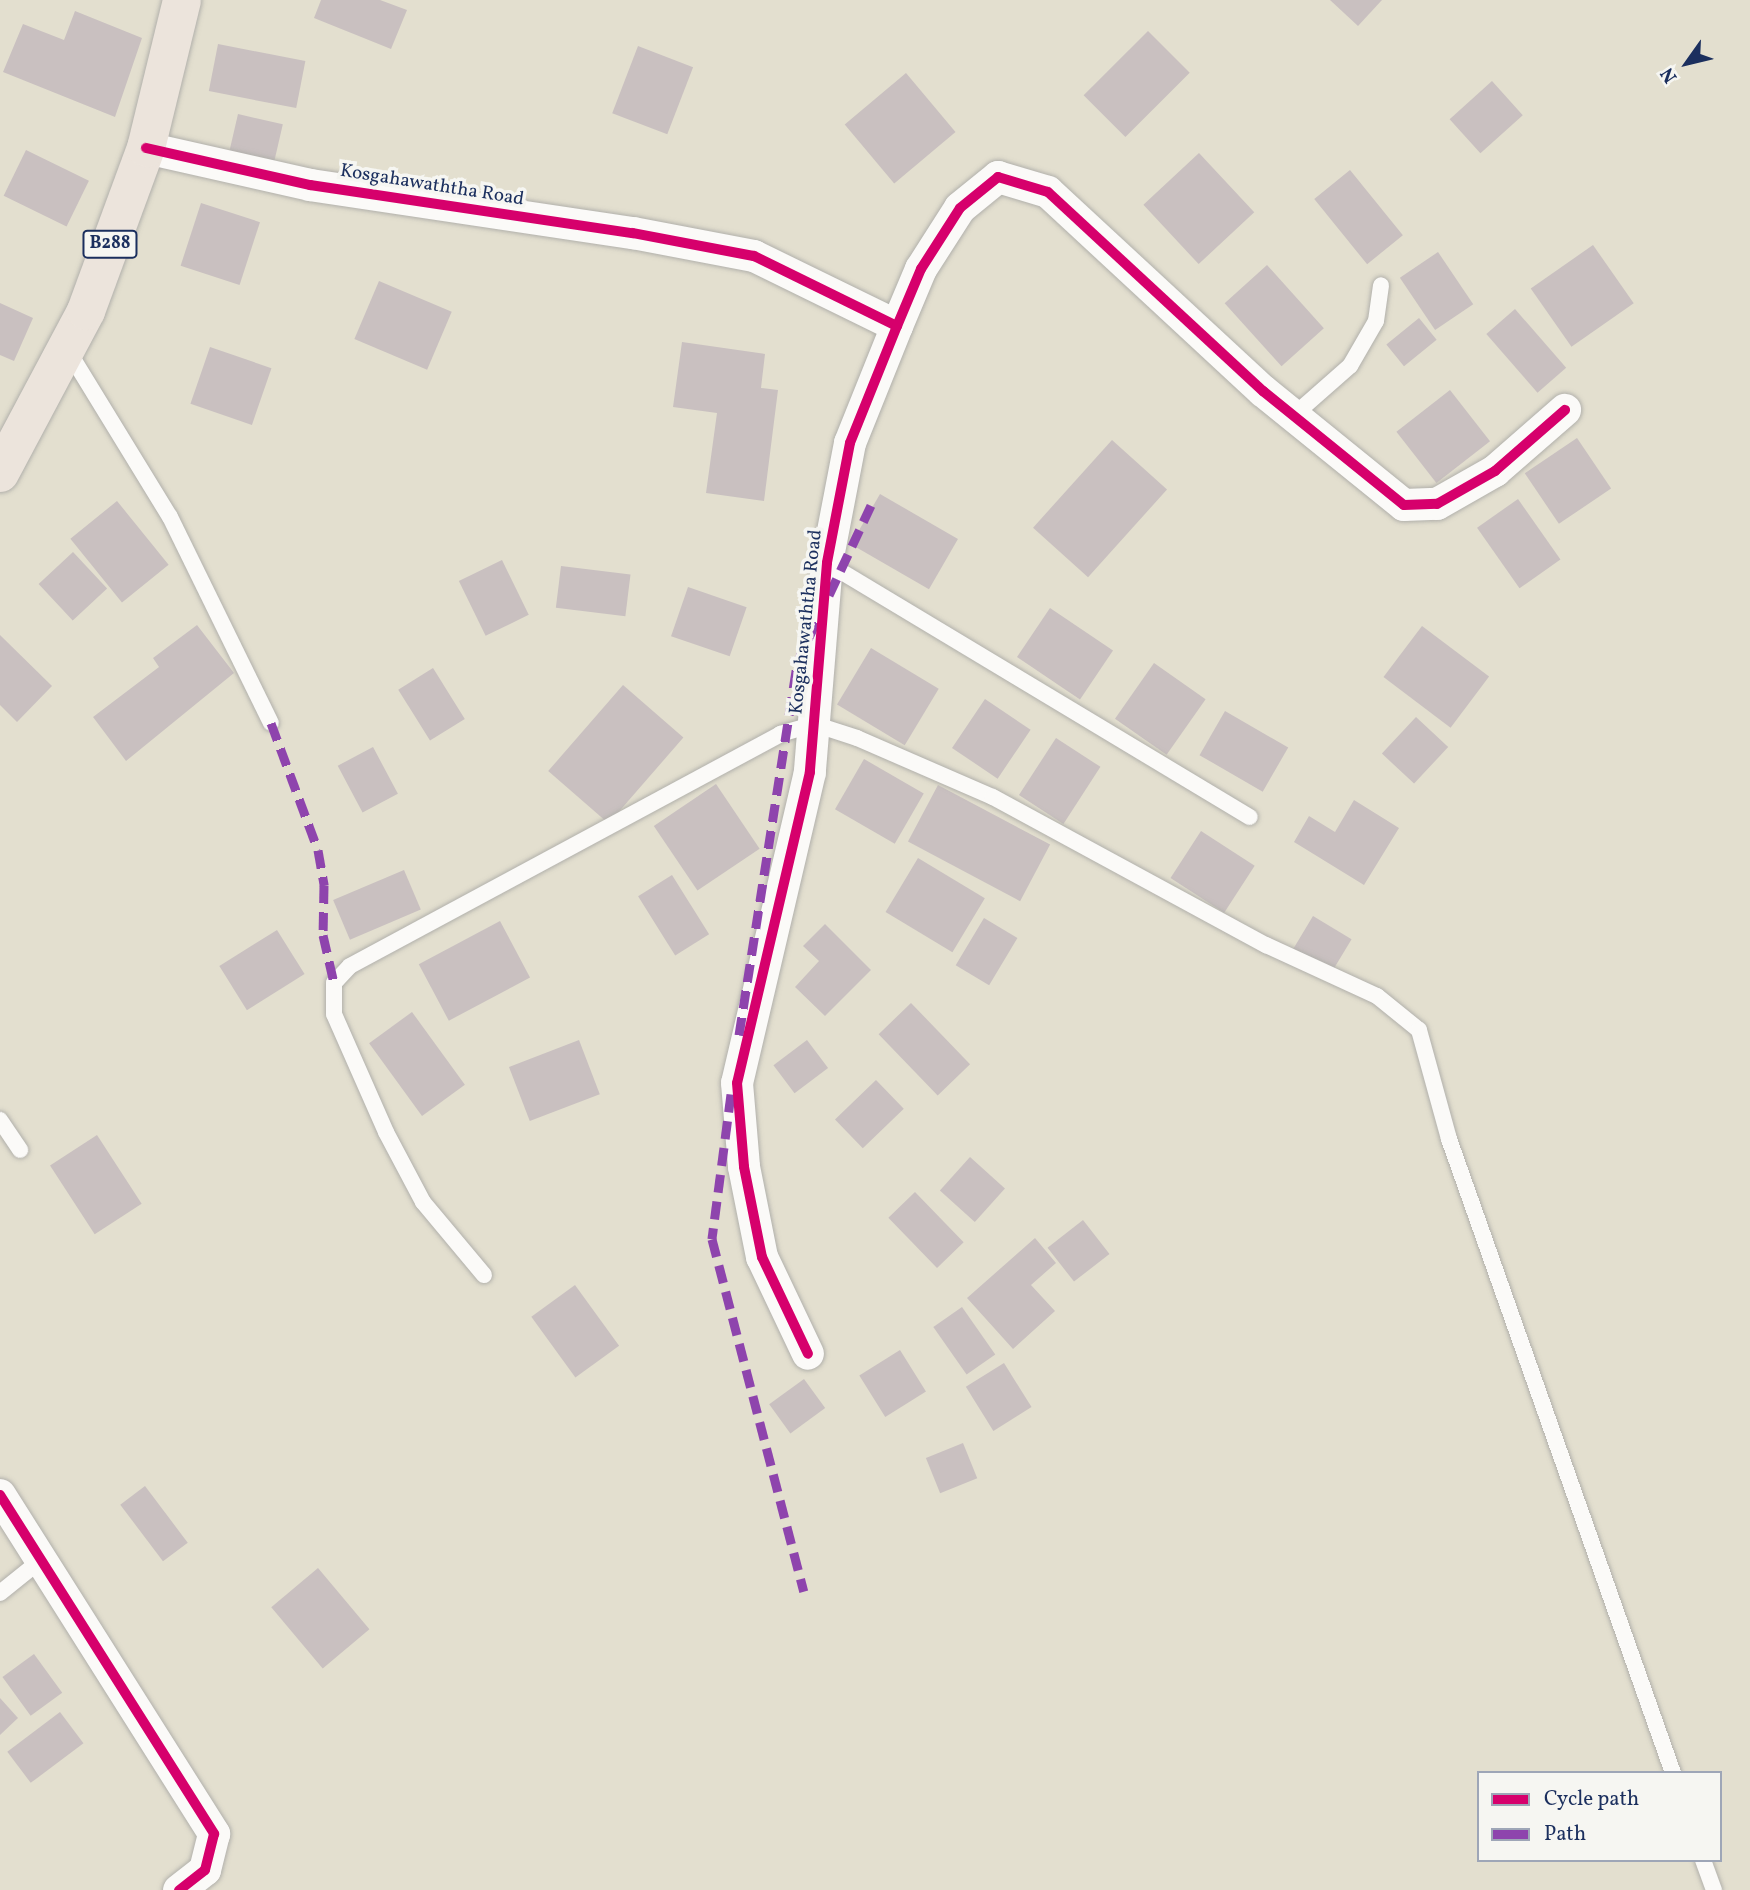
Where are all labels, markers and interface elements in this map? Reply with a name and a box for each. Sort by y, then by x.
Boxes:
north arrow [1652,28,1722,98]
text: N [1655,62,1684,88]
street label: Kosgahawaththa Road [338,160,526,212]
road number: B288 [82,230,138,258]
street label: Kosgahawaththa Road [786,528,828,716]
legend [1477,1771,1722,1862]
text: Cycle path [1544,1785,1639,1814]
text: Path [1544,1820,1586,1849]

